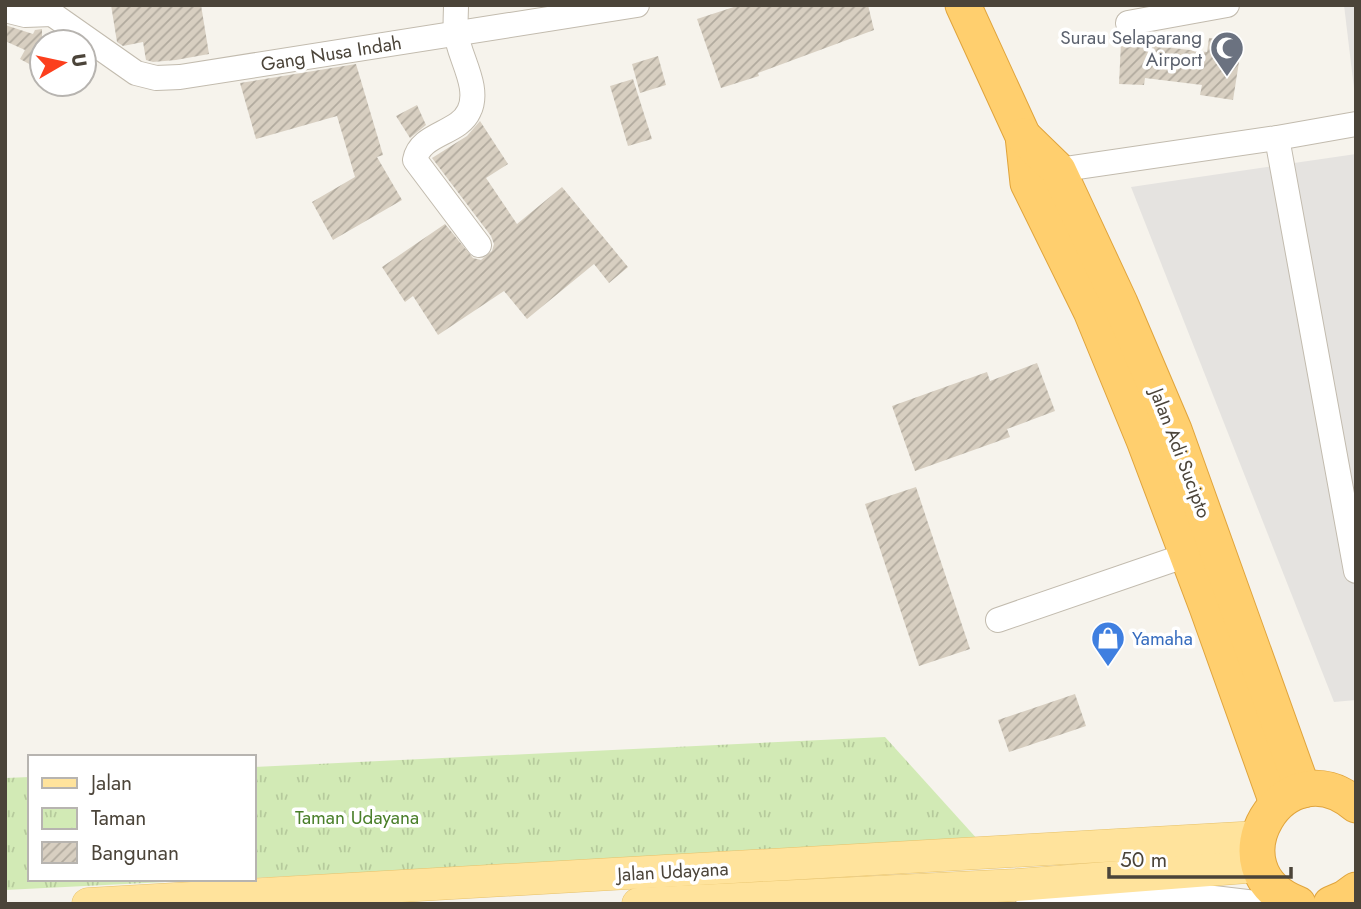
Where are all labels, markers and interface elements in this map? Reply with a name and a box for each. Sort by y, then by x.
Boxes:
place label: Surau Selaparang Airport [1060,24,1202,73]
north arrow [28,28,98,98]
street label: Gang Nusa Indah [259,29,403,78]
mosque icon: Surau Selaparang Airport [1208,29,1246,78]
text: U [65,52,94,69]
street label: Jalan Adi Sucipto [1142,382,1218,522]
shop icon: Yamaha [1089,619,1127,668]
place label: Yamaha [1132,625,1193,652]
legend [28,755,256,881]
text: Jalan [88,768,132,798]
text: Taman [91,803,146,833]
park label: Taman Udayana [295,804,419,831]
scale bar [1109,836,1291,880]
text: Bangunan [91,838,179,868]
text: 50 m [1120,845,1167,875]
street label: Jalan Udayana [614,855,729,888]

